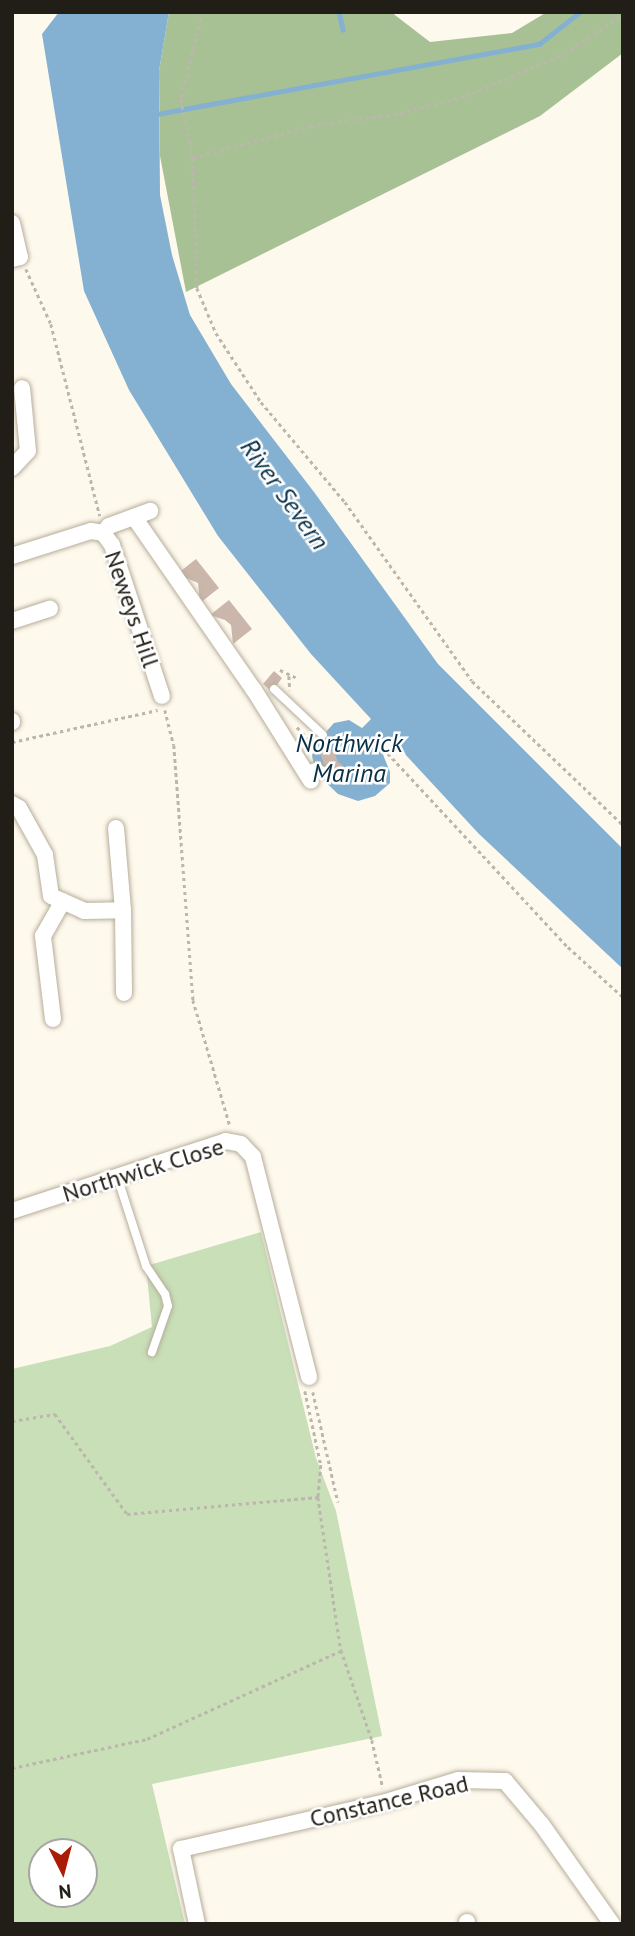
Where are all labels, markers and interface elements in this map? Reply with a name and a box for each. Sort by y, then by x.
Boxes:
water label: River Severn [234,432,336,556]
street label: Neweys Hill [99,547,165,671]
water label: Northwick Marina [295,727,403,788]
street label: Northwick Close [59,1132,227,1208]
street label: Constance Road [307,1769,471,1833]
north arrow [28,1838,98,1908]
text: N [58,1879,72,1904]

